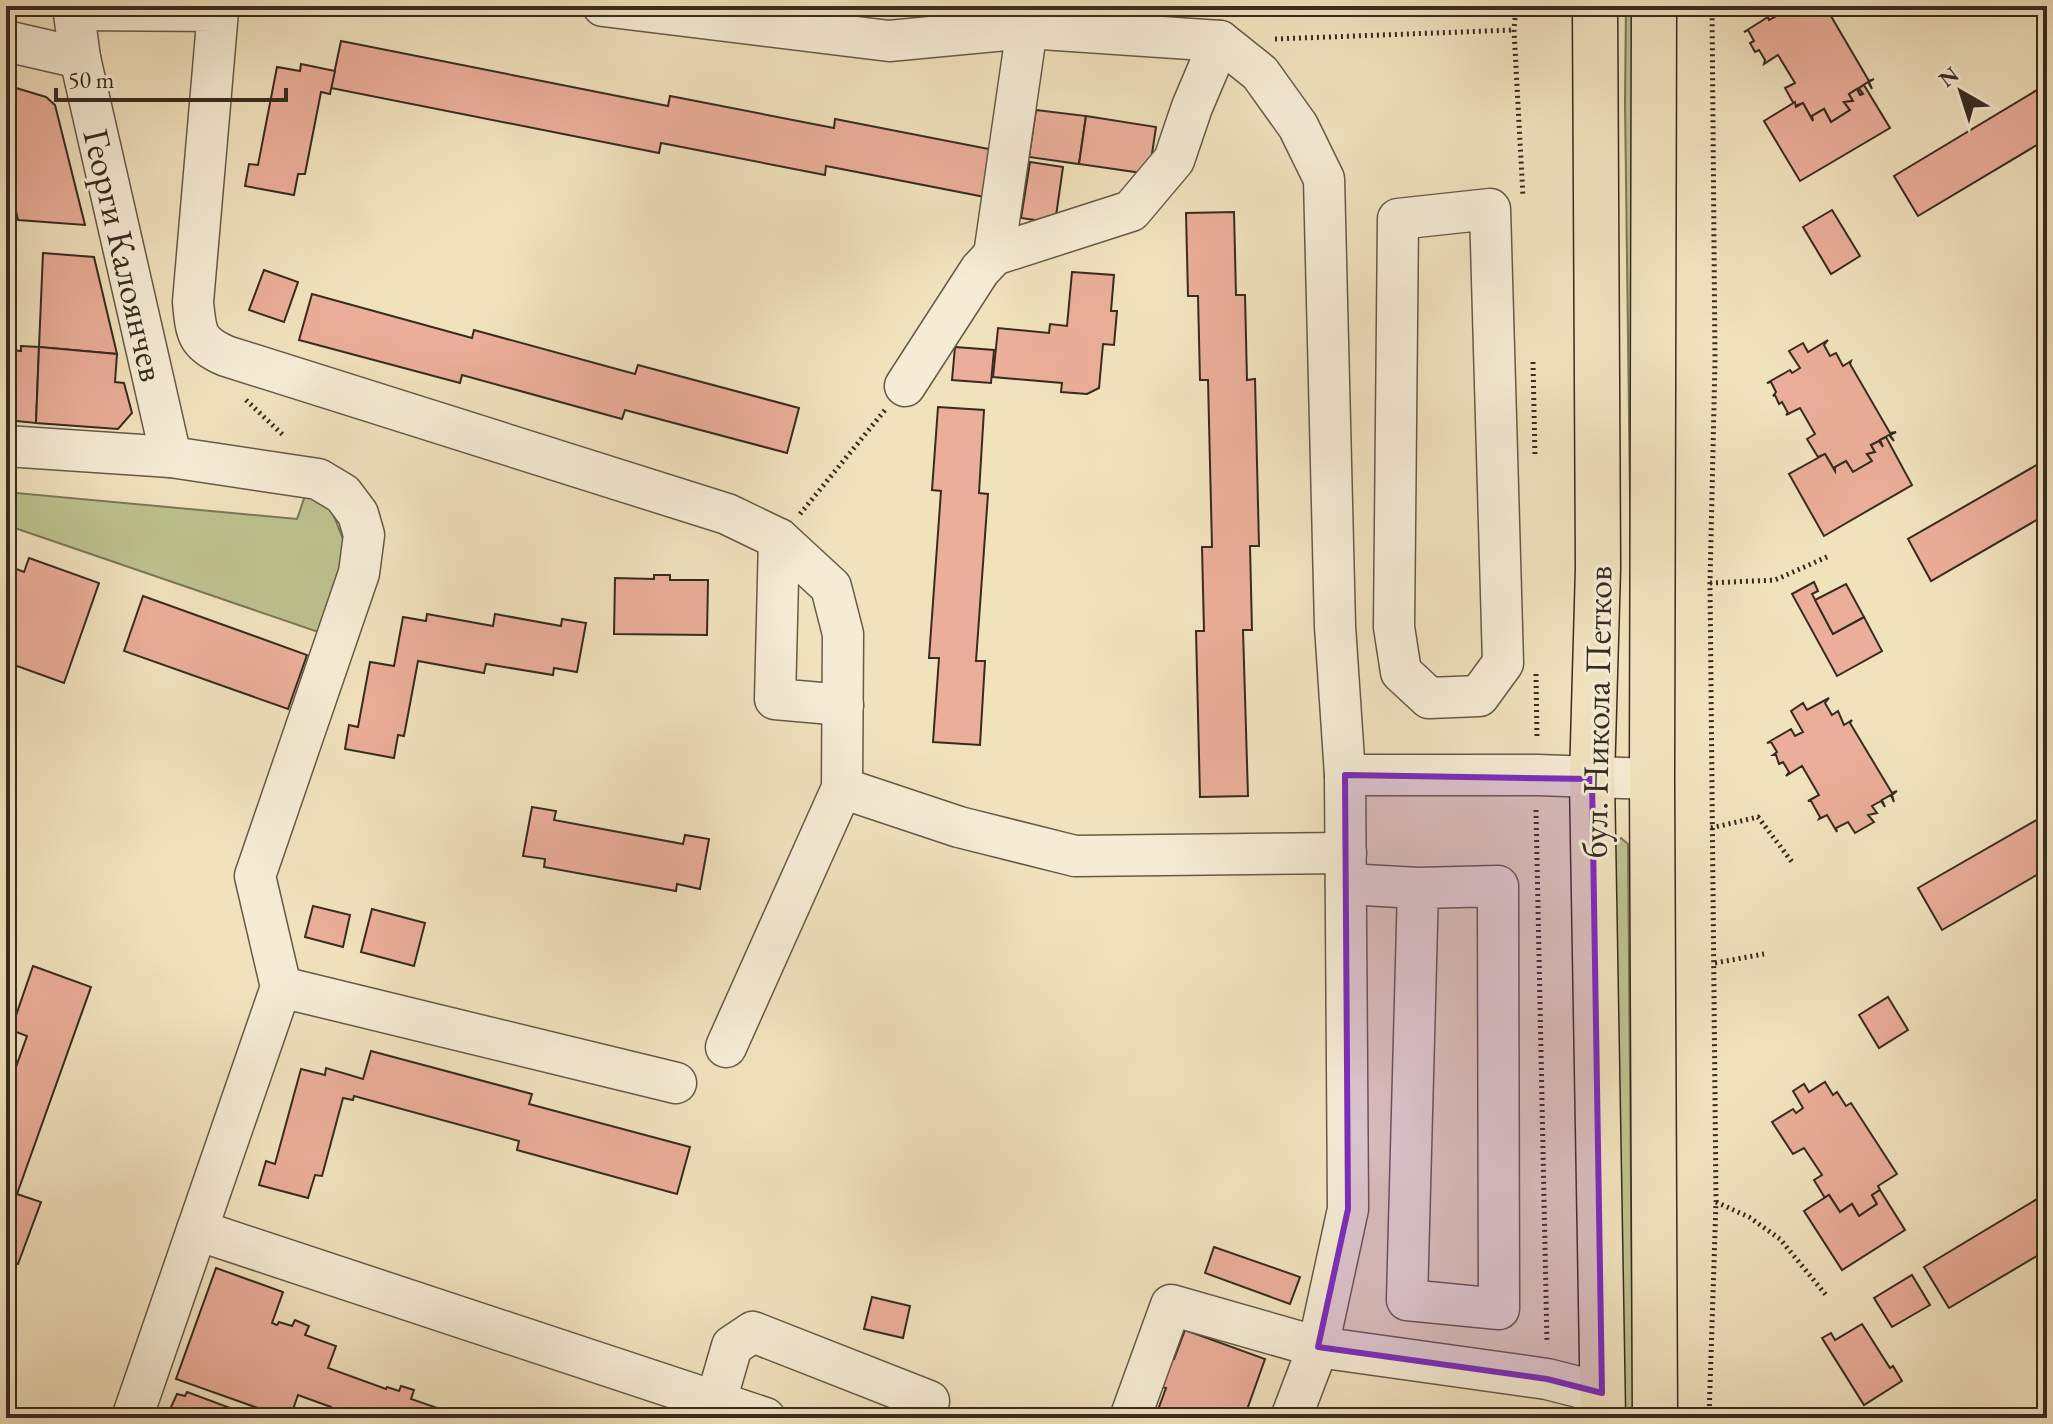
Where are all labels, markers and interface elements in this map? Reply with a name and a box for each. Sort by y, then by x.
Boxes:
scale bar [56,52,286,102]
north arrow [1921,52,2001,132]
text: N [1933,60,1965,94]
text: 50 m [68,64,115,95]
street label: Георги Калоянчев [73,124,176,386]
street label: бул. Никола Петков [1570,565,1623,859]

